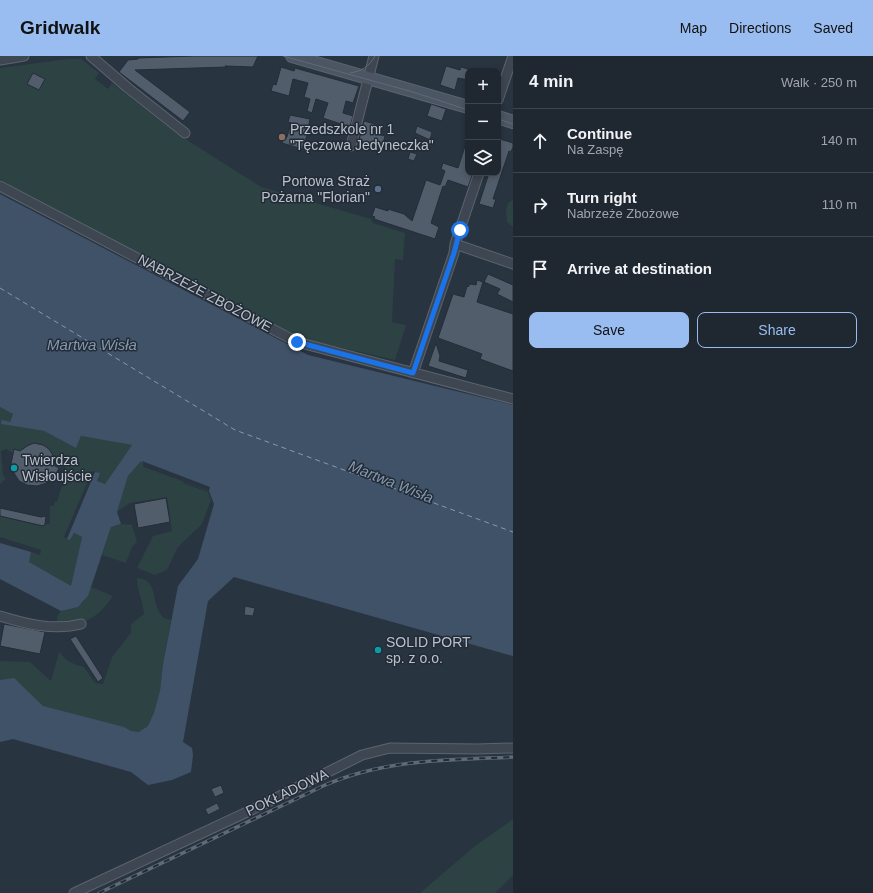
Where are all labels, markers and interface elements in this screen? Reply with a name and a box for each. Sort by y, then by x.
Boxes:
text: Gridwalk [20,17,100,38]
text: Map [680,20,707,36]
text: Directions [729,20,791,36]
text: Saved [813,20,853,36]
map controls [465,68,501,176]
button: + [465,68,501,104]
text: 4 min [529,72,573,91]
text: Walk · 250 m [781,75,857,90]
button: − [465,104,501,140]
place label: Przedszkole nr 1 "Tęczowa Jedyneczka" [290,121,434,153]
text: Continue [567,125,632,142]
icon: ahead [529,130,551,152]
marker: Przedszkole nr 1 "Tęczowa Jedyneczka" [277,132,287,142]
text: 140 m [821,133,857,148]
button: layers [465,140,501,176]
text: Na Zaspę [567,142,623,157]
place label: Portowa Straż Pożarna "Florian" [261,173,370,205]
marker: Portowa Straż Pożarna "Florian" [373,184,383,194]
text: Turn right [567,189,637,206]
icon: right [529,194,551,216]
text: 110 m [822,197,857,212]
text: Nabrzeże Zbożowe [567,206,679,221]
route start [451,221,469,239]
street label: NABRZEŻE ZBOŻOWE [135,250,275,335]
icon: arrive [529,258,551,280]
text: Arrive at destination [567,260,712,277]
button: Save [529,312,689,348]
button: Share [697,312,857,348]
route end [288,333,306,351]
water label: Martwa Wisła [47,336,137,353]
place label: Twierdza Wisłoujście [22,452,92,484]
water label: Martwa Wisła [346,457,436,506]
marker: Twierdza Wisłoujście [9,463,19,473]
place label: SOLID PORT sp. z o.o. [386,634,471,666]
marker: SOLID PORT sp. z o.o. [373,645,383,655]
street label: POKŁADOWA [243,765,331,819]

